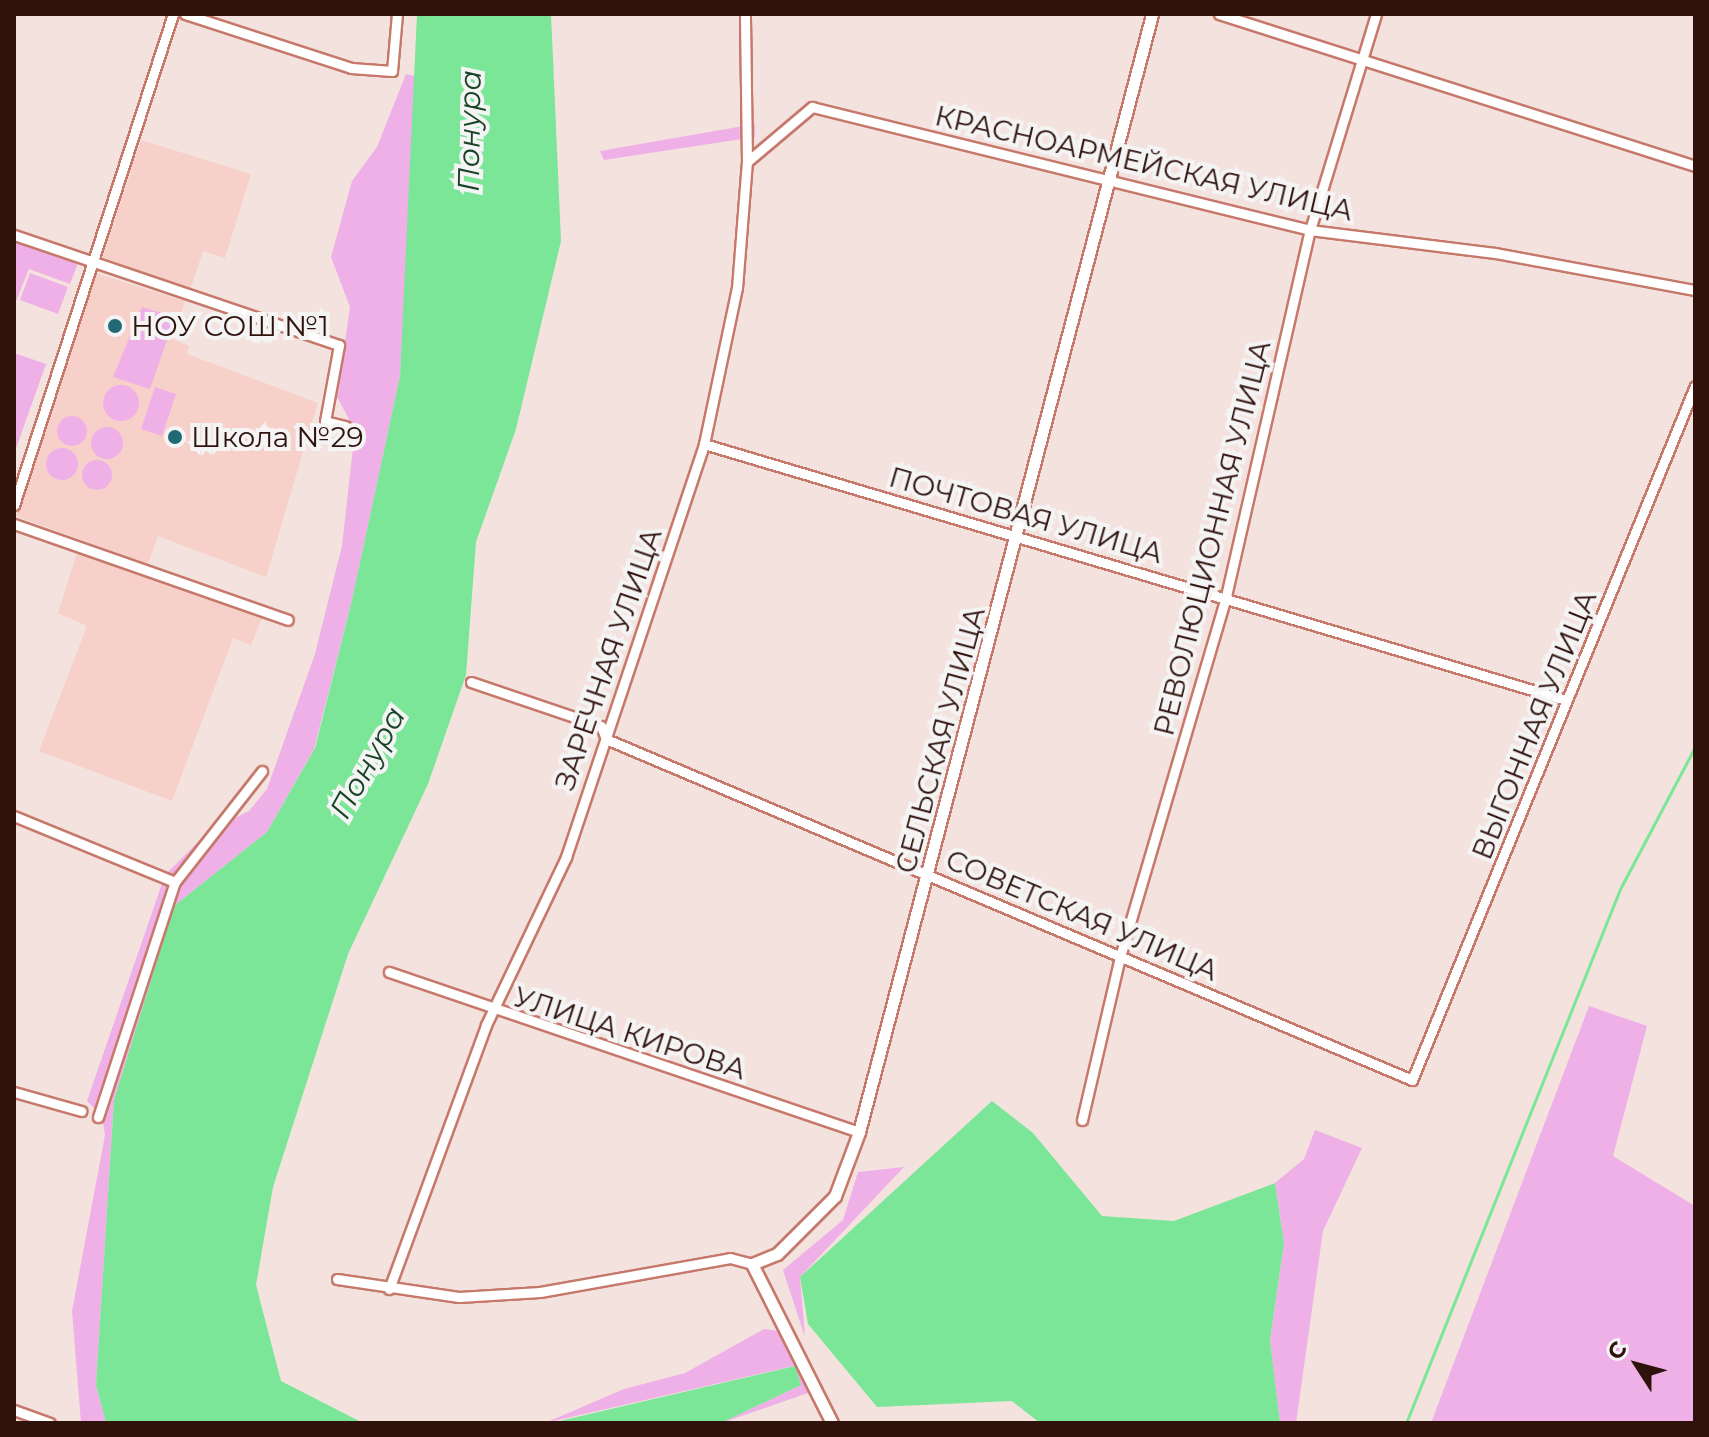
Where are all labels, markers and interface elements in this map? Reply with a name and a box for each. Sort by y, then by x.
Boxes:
water label: Понура [451,70,489,192]
street label: КРАСНОАРМЕЙСКАЯ УЛИЦА [932,99,1356,227]
place label: НОУ СОШ №1 [131,309,329,343]
marker: НОУ СОШ №1 [106,317,124,335]
street label: РЕВОЛЮЦИОННАЯ УЛИЦА [1147,337,1277,739]
place label: Школа №29 [191,420,364,454]
marker: Школа №29 [166,428,184,446]
street label: ПОЧТОВАЯ УЛИЦА [885,460,1167,570]
street label: ЗАРЕЧНАЯ УЛИЦА [547,524,669,794]
street label: ВЫГОННАЯ УЛИЦА [1465,586,1603,864]
street label: СЕЛЬСКАЯ УЛИЦА [888,603,992,877]
water label: Понура [323,701,413,825]
street label: СОВЕТСКАЯ УЛИЦА [941,842,1223,988]
street label: УЛИЦА КИРОВА [510,980,750,1086]
north arrow [1597,1325,1677,1405]
text: С [1602,1336,1633,1365]

